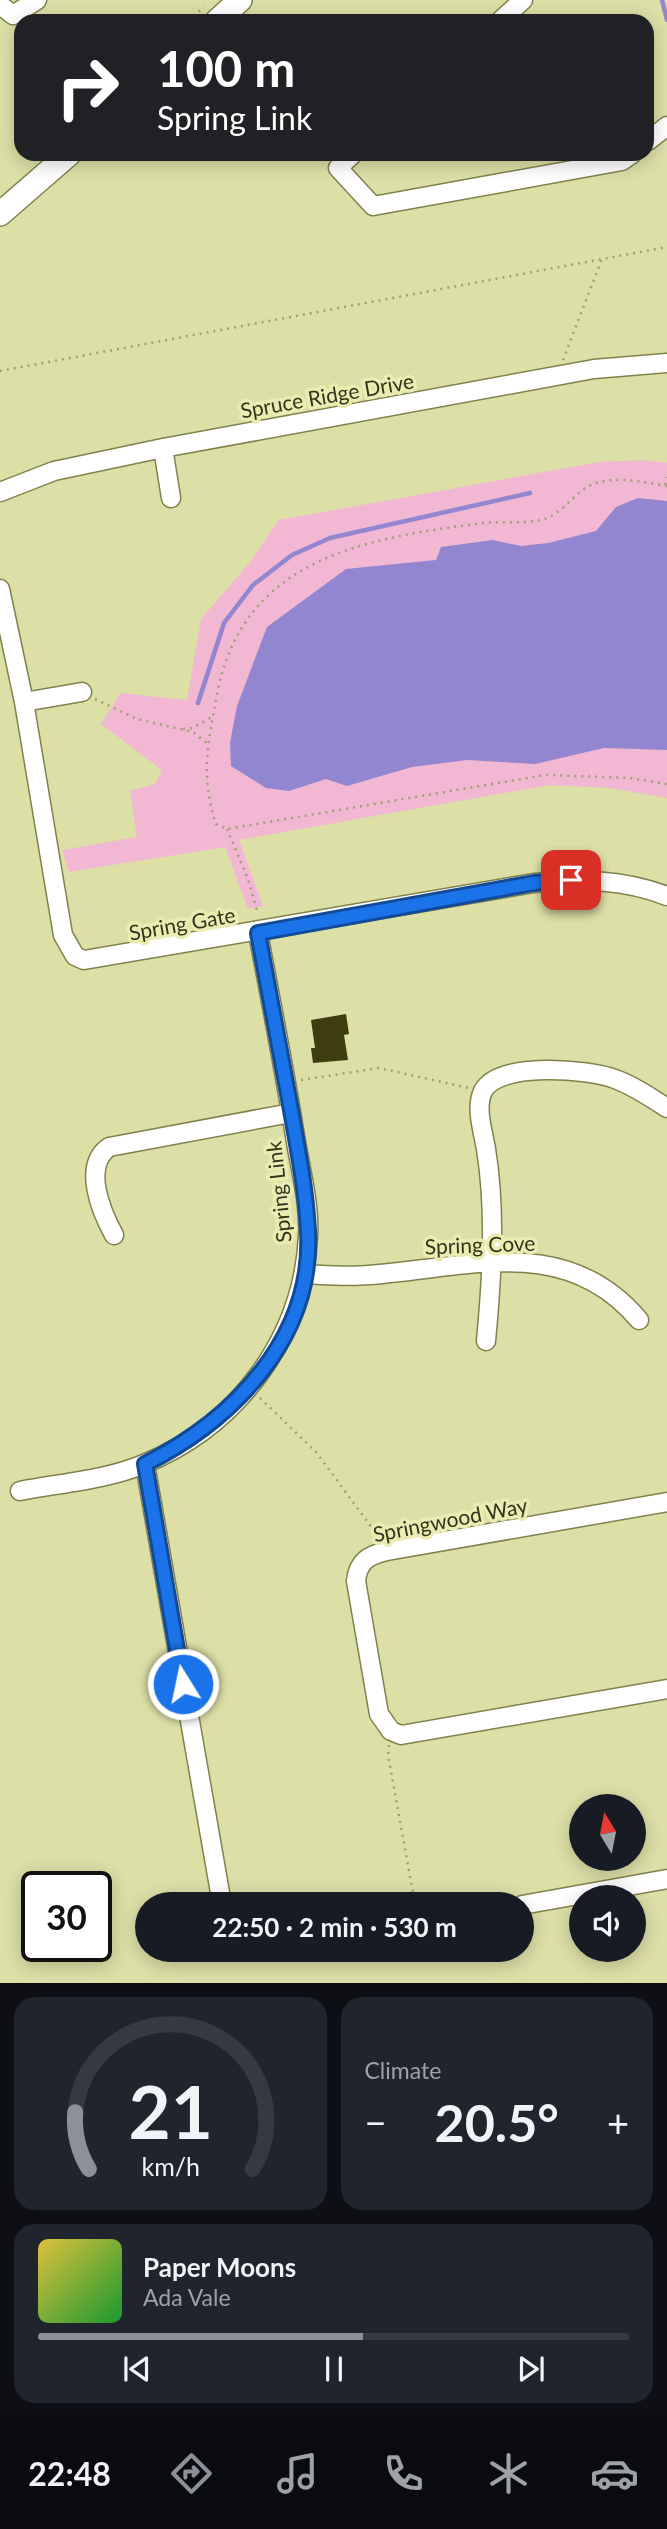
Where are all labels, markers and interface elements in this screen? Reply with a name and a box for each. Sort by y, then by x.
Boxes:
text: 100 m [157,39,295,97]
icon: right [42,42,133,133]
text: Spring Link [157,98,312,137]
street label: Spruce Ridge Drive [238,367,416,423]
pin [541,850,601,910]
icon: arrive [552,861,590,899]
street label: Spring Gate [127,901,237,945]
street label: Spring Link [260,1140,296,1244]
street label: Spring Cove [424,1230,536,1258]
street label: Springwood Way [371,1492,530,1546]
position arrow [146,1647,220,1721]
north arrow [569,1794,646,1871]
map controls [569,1794,646,1962]
speed limit sign: 30 [21,1871,112,1962]
button: sound [569,1885,646,1962]
text: 22:50 · 2 min · 530 m [212,1911,457,1943]
text: Climate [365,2056,441,2084]
text: 21 [128,2068,212,2156]
text: 20.5° [435,2091,559,2153]
text: − [365,2099,387,2145]
text: + [607,2099,629,2145]
text: km/h [141,2151,200,2181]
text: Paper Moons [143,2251,296,2283]
text: Ada Vale [143,2283,231,2311]
icon: previous [118,2350,156,2388]
icon: pause [315,2350,353,2388]
icon: next [512,2350,550,2388]
icon: directions [167,2449,216,2498]
icon: music [273,2449,322,2498]
icon: phone [379,2449,428,2498]
icon: climate [484,2449,533,2498]
icon: car [590,2449,639,2498]
text: 22:48 [28,2454,111,2493]

